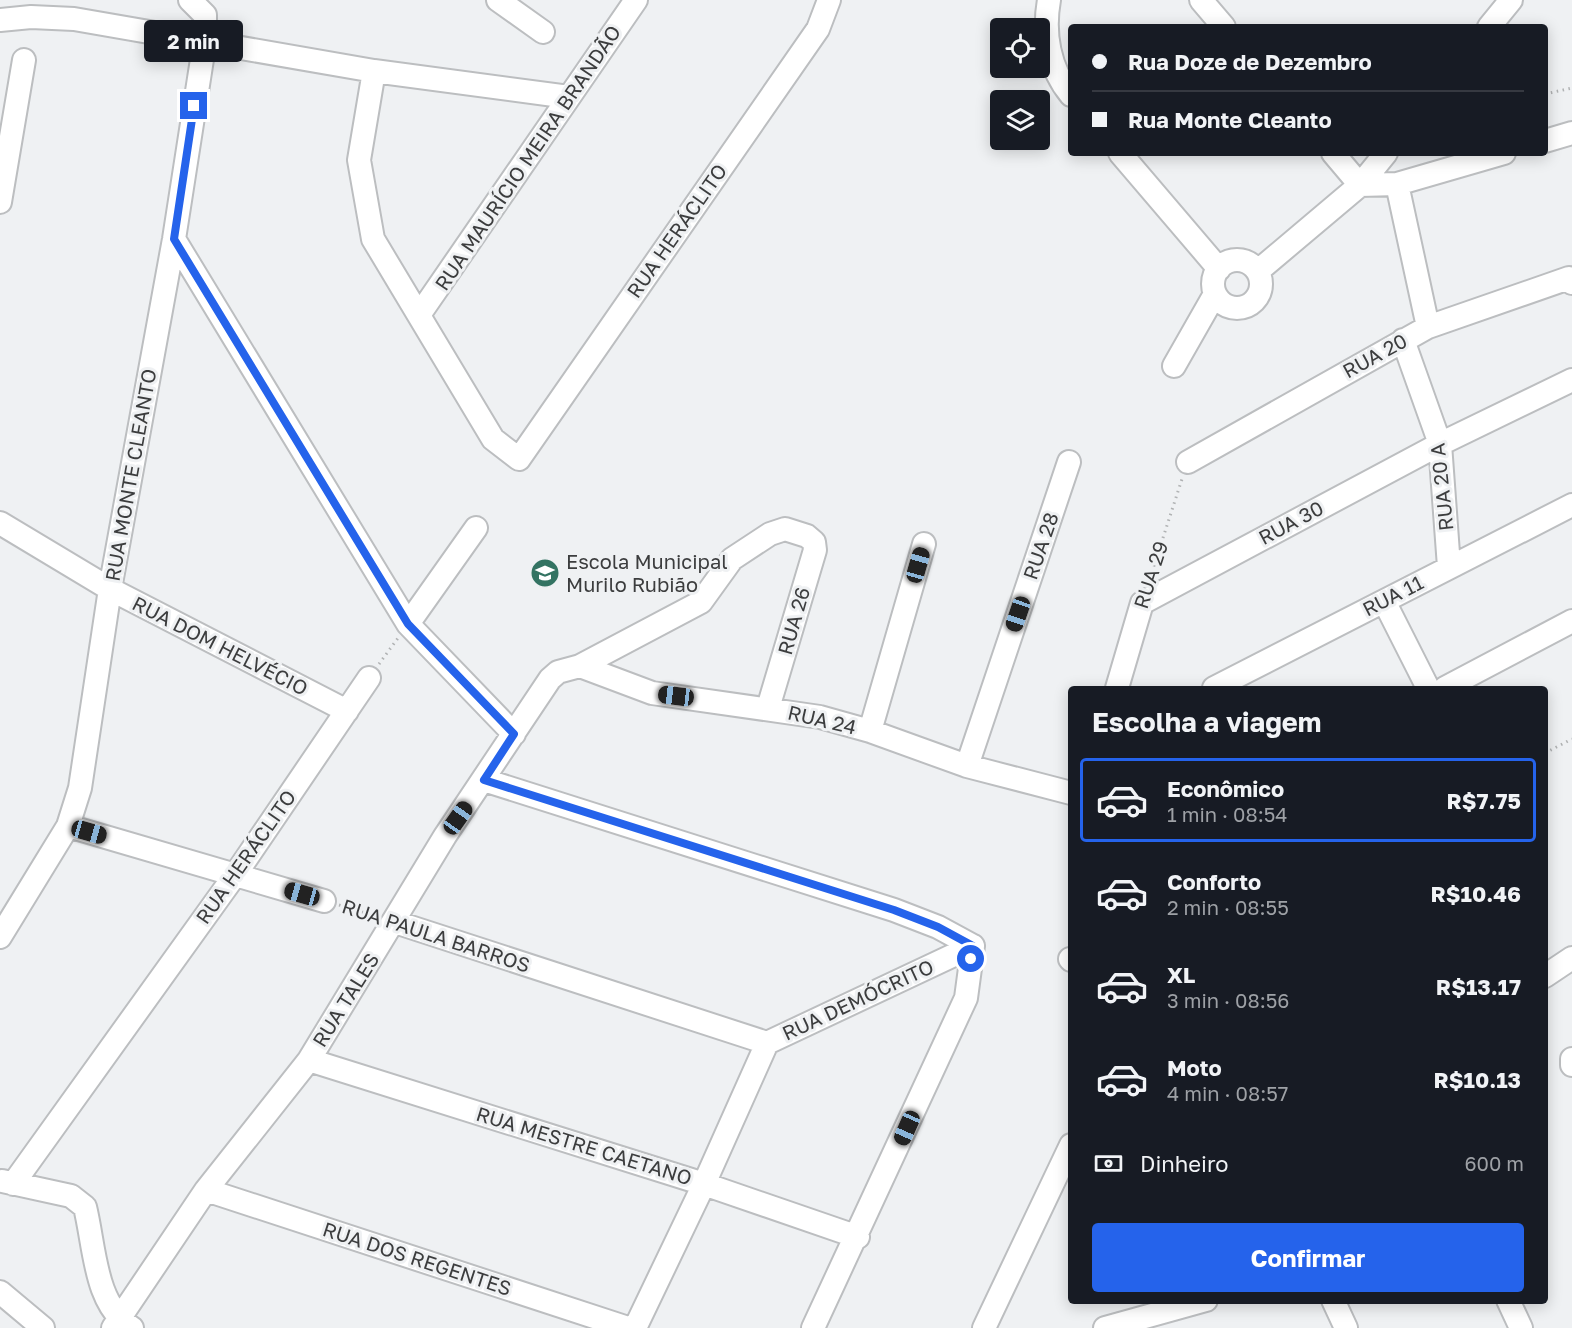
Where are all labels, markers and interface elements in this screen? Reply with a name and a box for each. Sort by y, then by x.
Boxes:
map controls [990,18,1050,150]
button: locate [990,18,1050,78]
callout: 2 min [144,19,244,61]
street label: RUA MAURÍCIO MEIRA BRANDÃO [429,20,625,295]
text: 2 min [167,29,220,53]
text: Rua Doze de Dezembro [1128,48,1372,75]
button: layers [990,90,1050,150]
route end [180,92,207,119]
text: Rua Monte Cleanto [1128,106,1332,133]
street label: RUA HERÁCLITO [621,159,731,302]
street label: RUA 20 [1338,328,1411,383]
street label: RUA MONTE CLEANTO [100,367,161,583]
street label: RUA 20 A [1424,442,1458,532]
street label: RUA 30 [1254,495,1327,549]
street label: RUA 28 [1017,509,1063,582]
street label: RUA 29 [1128,538,1172,611]
car [904,545,932,585]
place label: Escola Municipal Murilo Rubião [566,549,728,596]
school or university icon: Escola Municipal Murilo Rubião [529,557,561,589]
street label: RUA 11 [1358,569,1427,621]
street label: RUA 26 [772,584,814,657]
street label: RUA DOM HELVÉCIO [129,590,312,700]
car [1004,594,1032,634]
car [657,685,695,707]
street label: RUA 24 [786,700,859,739]
text: Escolha a viagem [1092,706,1321,738]
icon: car [1095,773,1149,827]
text: Econômico [1167,775,1284,802]
street label: RUA HERÁCLITO [190,785,300,928]
text: R$7.75 [1447,787,1521,814]
car [440,798,476,838]
text: 1 min · 08:54 [1167,802,1287,826]
car [69,818,109,846]
icon: car [1095,866,1149,920]
text: Conforto [1167,868,1261,895]
car [282,880,322,908]
text: R$10.46 [1431,880,1521,907]
street label: RUA PAULA BARROS [339,893,533,977]
text: 2 min · 08:55 [1167,895,1289,919]
route start [957,945,984,972]
street label: RUA TALES [307,948,384,1051]
street label: RUA DEMÓCRITO [778,954,937,1045]
icon: car [1095,959,1149,1013]
text: XL [1167,961,1195,988]
text: R$13.17 [1436,973,1521,1000]
text: 3 min · 08:56 [1167,988,1289,1012]
icon: car [1095,1052,1149,1106]
text: Moto [1167,1054,1222,1081]
text: R$10.13 [1434,1066,1521,1093]
text: 4 min · 08:57 [1167,1081,1288,1105]
street label: RUA MESTRE CAETANO [474,1101,695,1189]
car [891,1108,923,1148]
icon: cash [1092,1147,1125,1180]
text: Dinheiro [1140,1150,1229,1177]
text: 600 m [1464,1151,1524,1175]
street label: RUA DOS REGENTES [320,1216,515,1300]
button: Confirmar [1092,1223,1524,1292]

